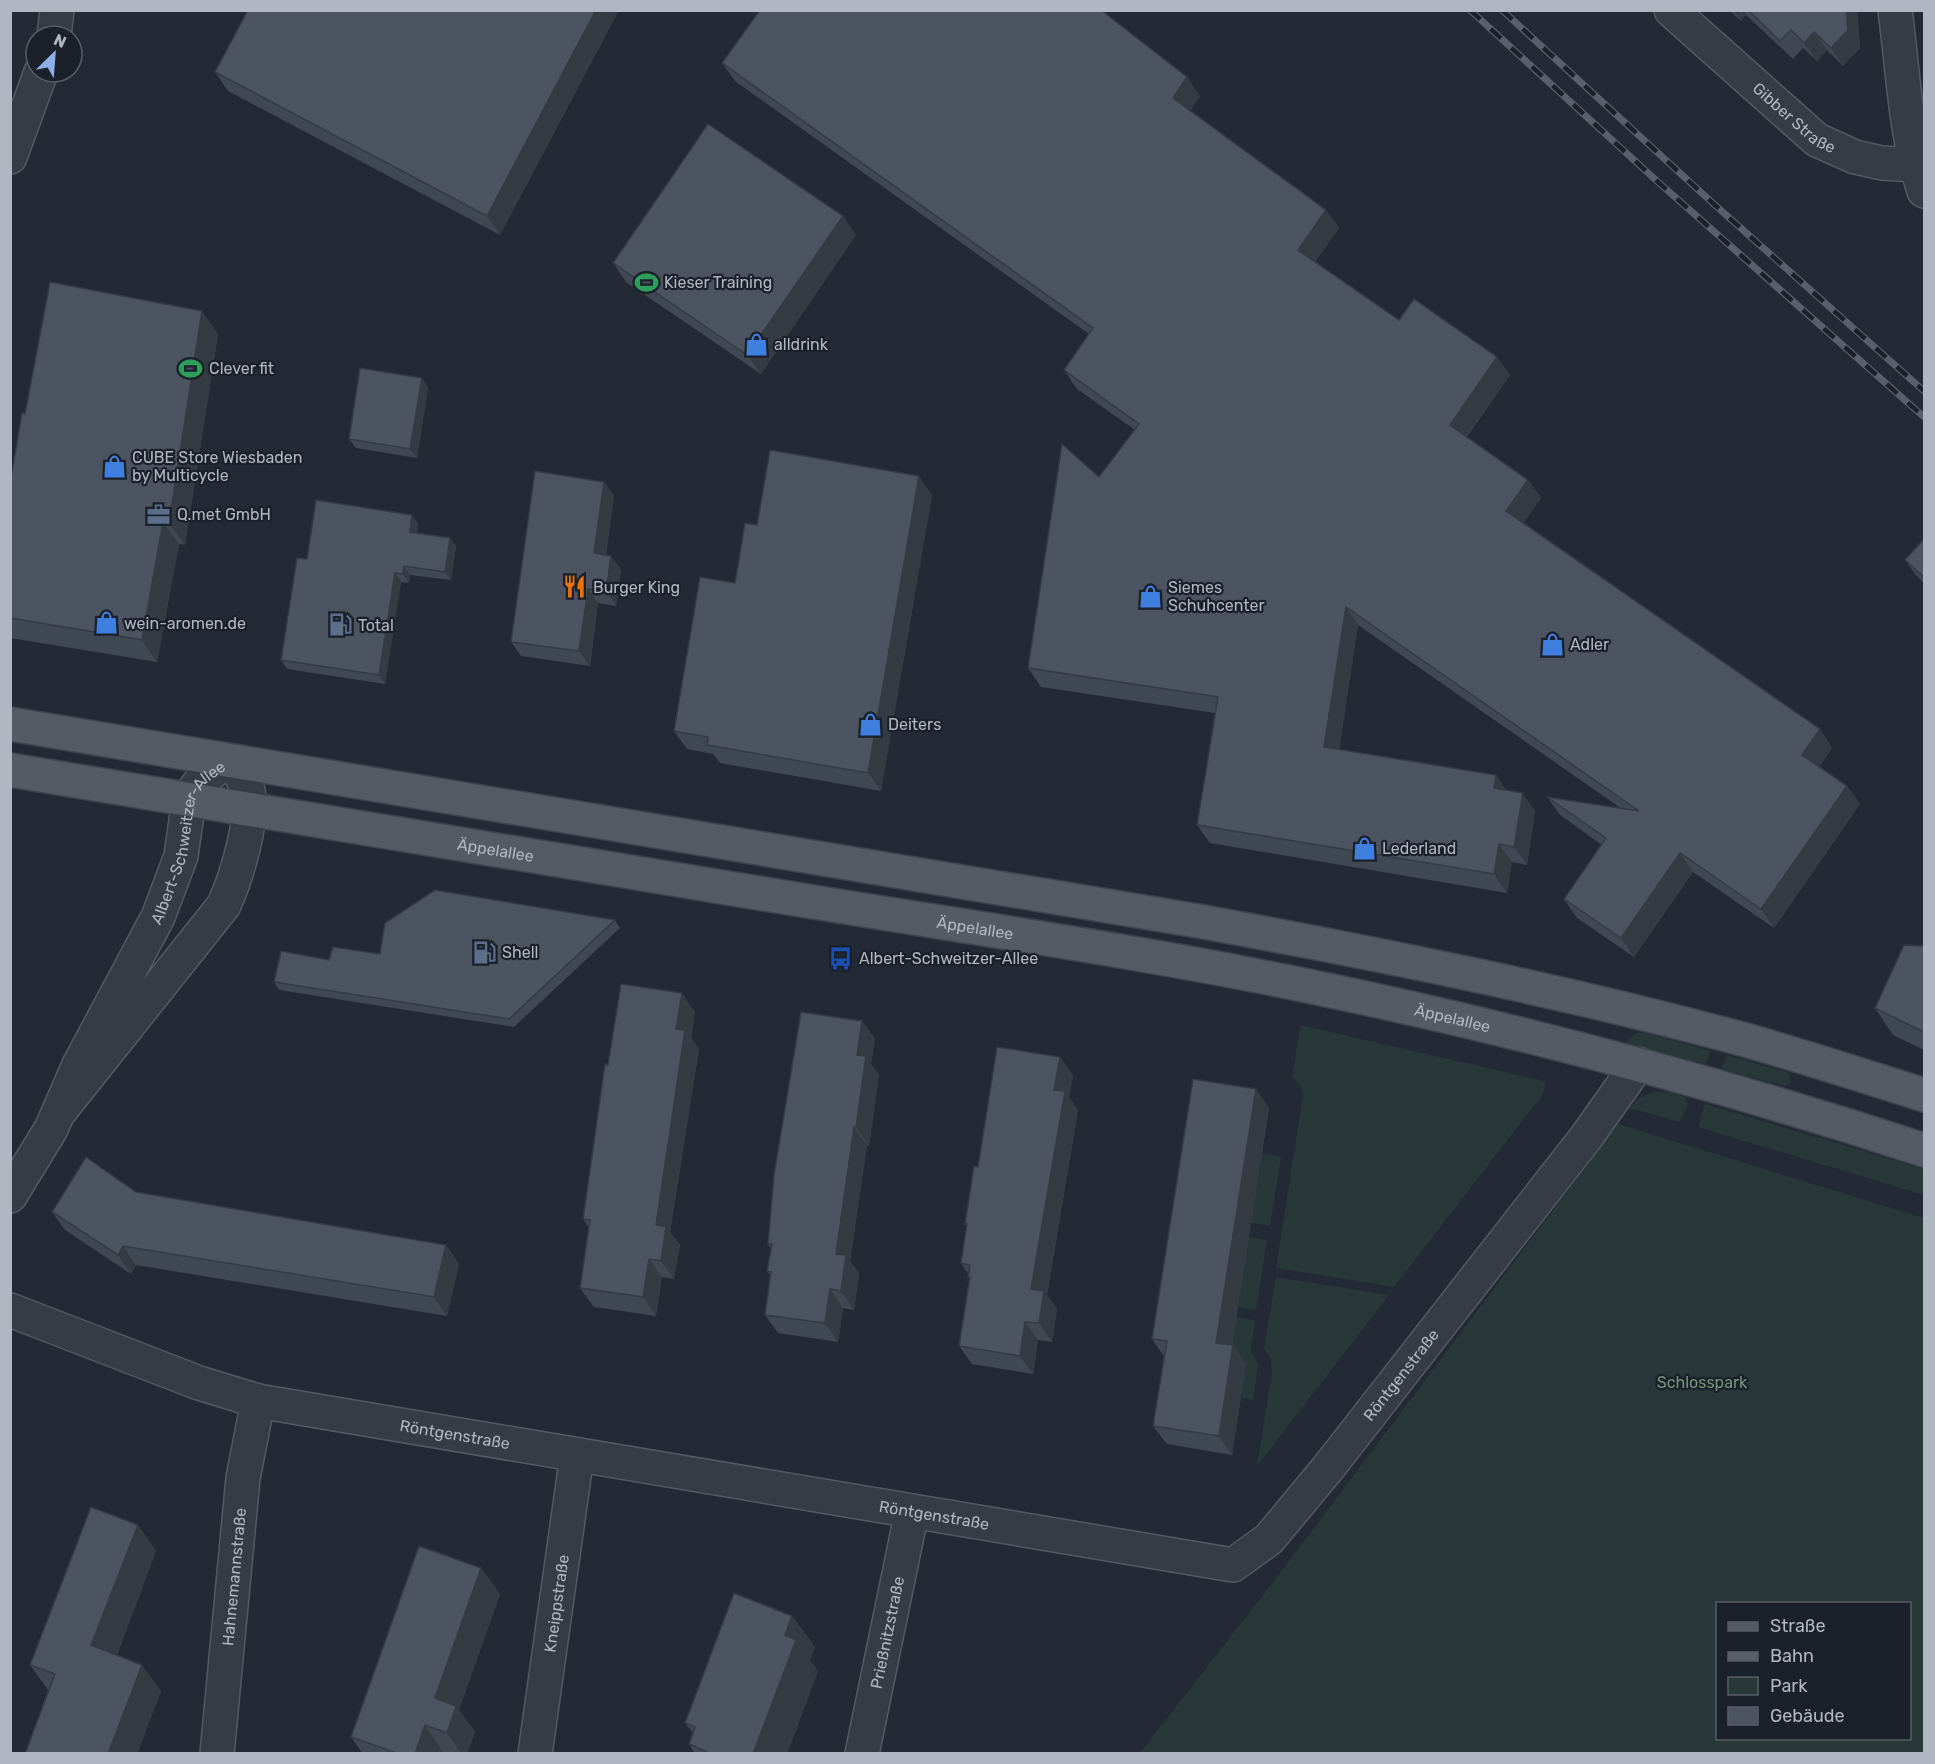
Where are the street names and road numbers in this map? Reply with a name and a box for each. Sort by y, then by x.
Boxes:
street label: Gibber Straße [1749,78,1838,157]
street label: Albert-Schweitzer-Allee [147,757,229,928]
street label: Äppelallee [456,835,535,866]
street label: Äppelallee [935,913,1015,944]
street label: Äppelallee [1413,1000,1492,1036]
street label: Röntgenstraße [1359,1325,1443,1425]
street label: Röntgenstraße [398,1416,511,1453]
street label: Röntgenstraße [878,1497,991,1534]
street label: Hahnemannstraße [218,1507,250,1647]
street label: Kneippstraße [540,1553,573,1654]
street label: Prießnitzstraße [867,1575,908,1691]

